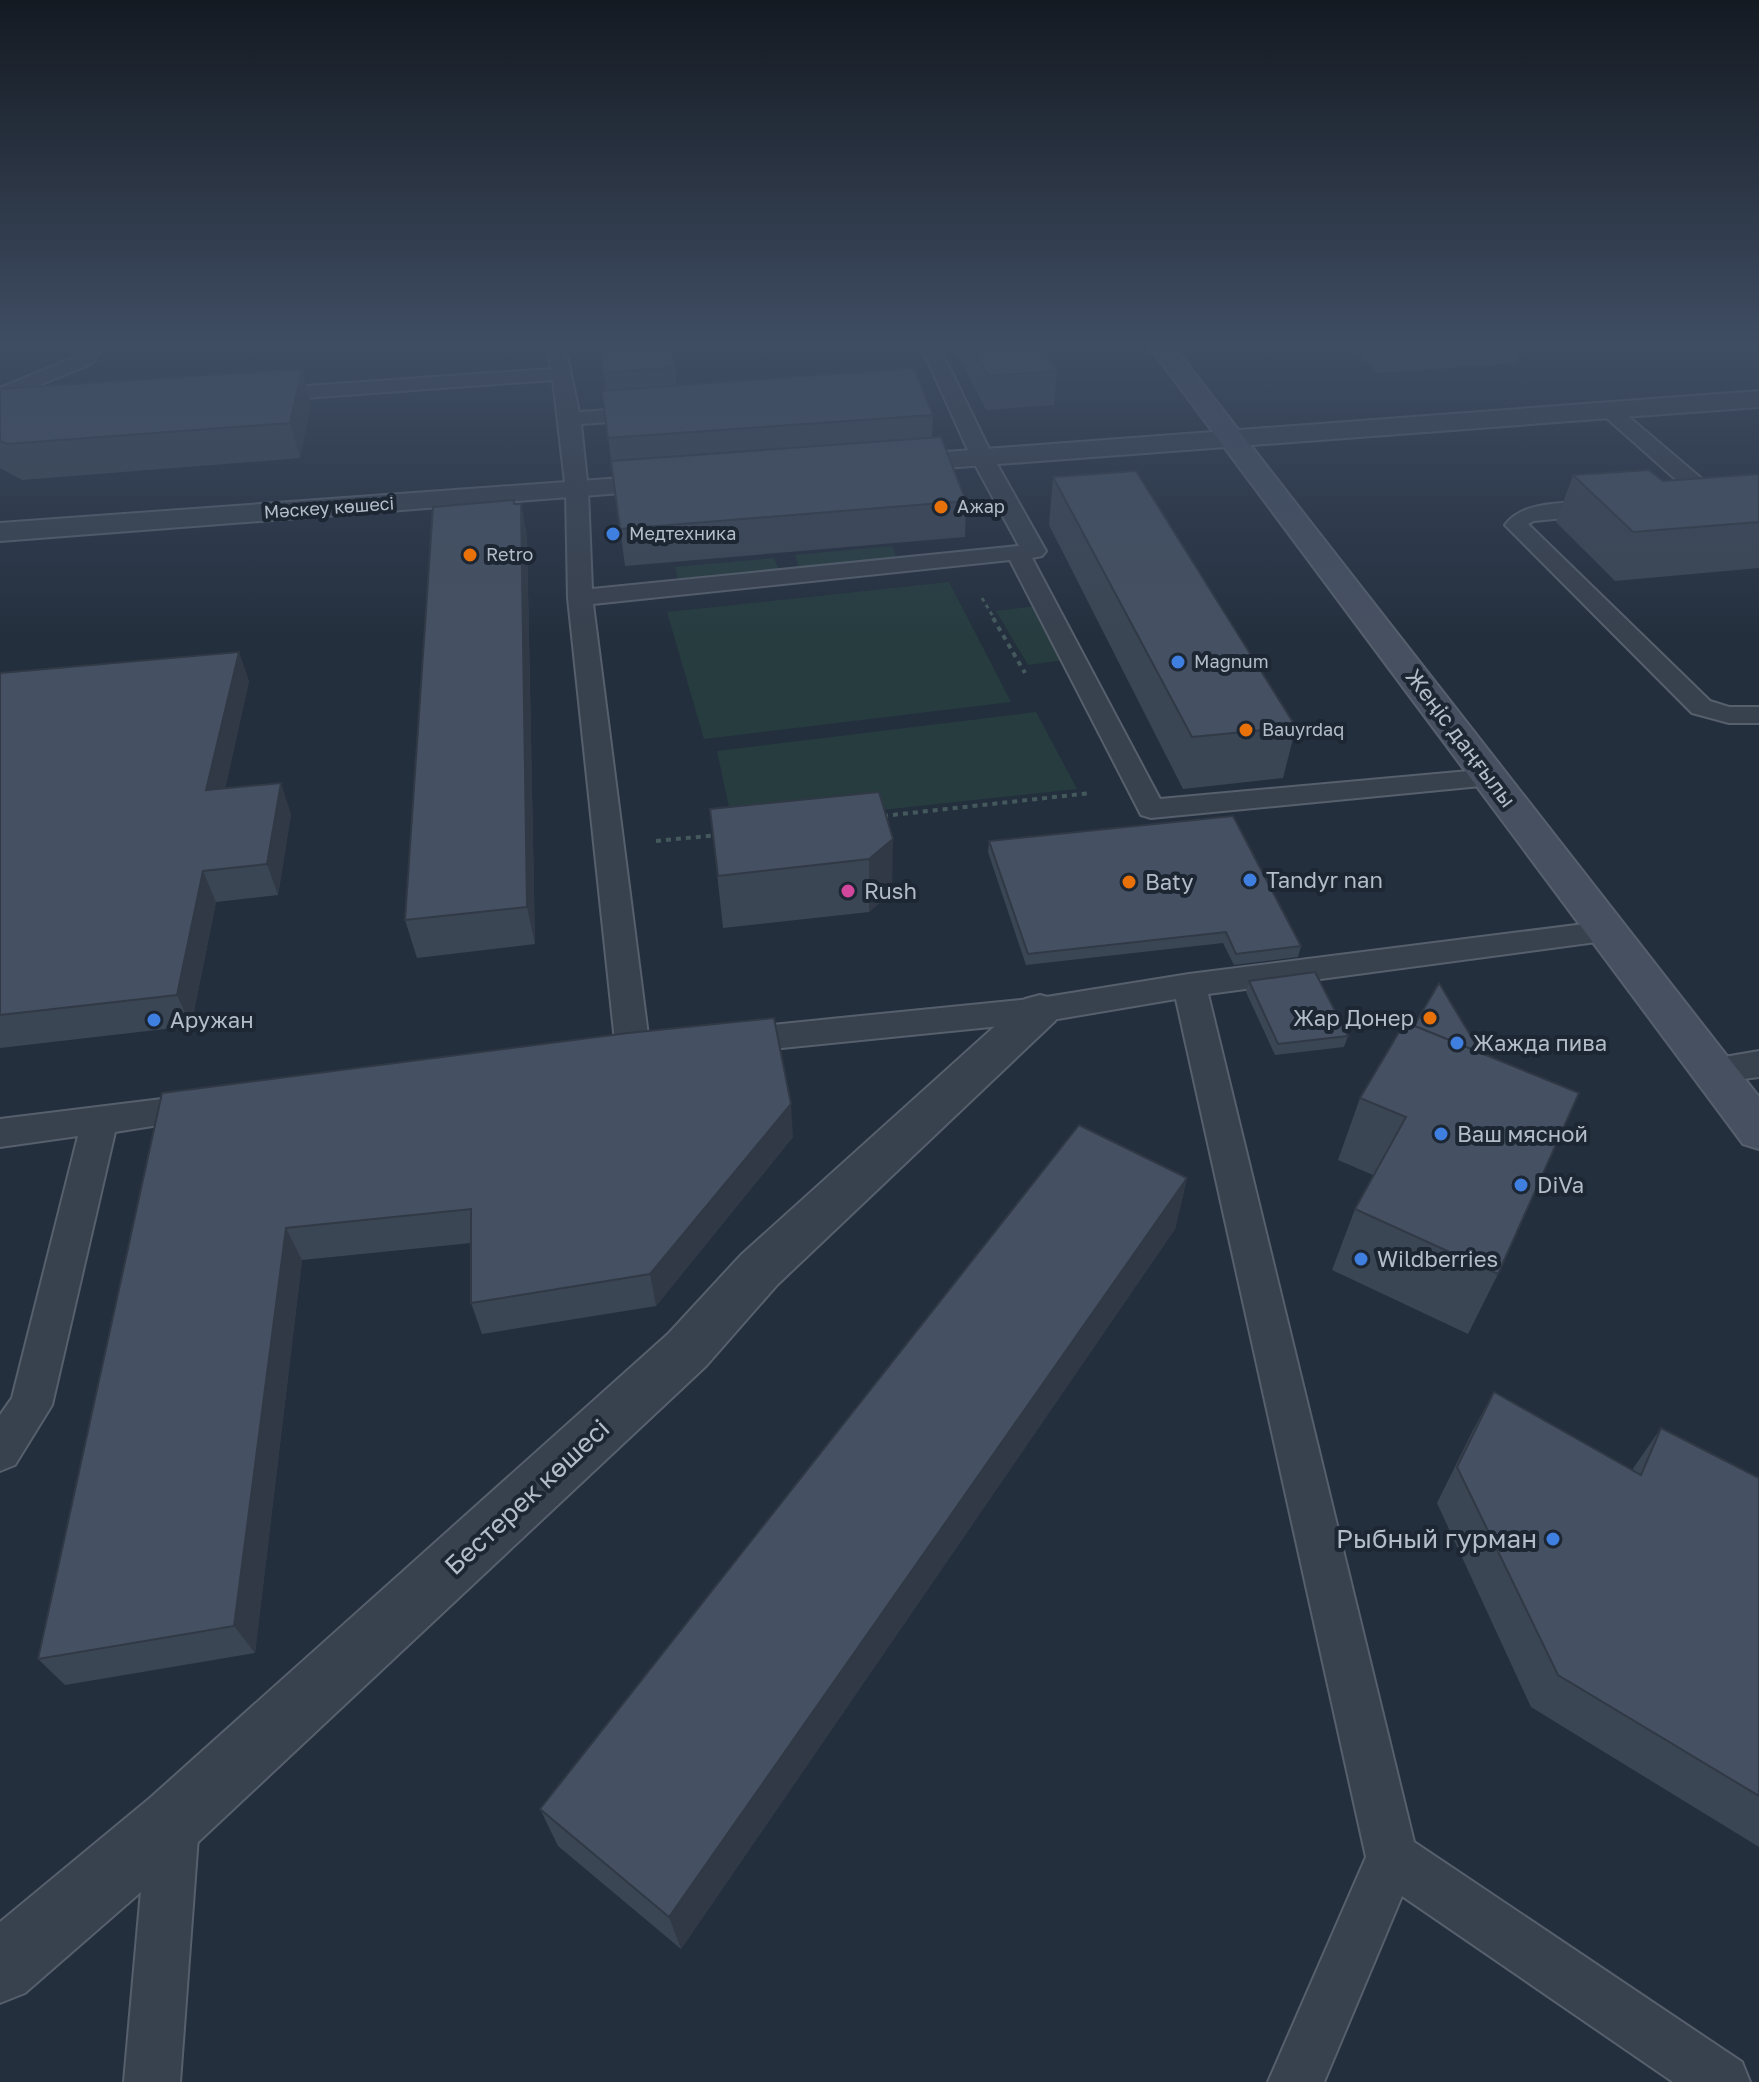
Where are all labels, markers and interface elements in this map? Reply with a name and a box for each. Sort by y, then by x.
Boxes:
street label: Мәскеу көшесі [263,491,395,523]
place label: Ажар [957,495,1005,517]
marker: Ажар [932,498,950,516]
place label: Медтехника [629,522,736,544]
marker: Медтехника [604,525,622,543]
place label: Retro [486,543,533,565]
marker: Retro [461,546,479,564]
place label: Magnum [1194,650,1269,672]
marker: Magnum [1169,653,1187,671]
street label: Жеңіс даңғылы [1401,663,1522,812]
place label: Bauyrdaq [1262,718,1344,740]
marker: Bauyrdaq [1237,721,1255,739]
place label: Tandyr nan [1266,866,1383,893]
place label: Baty [1145,868,1194,895]
marker: Tandyr nan [1241,871,1259,889]
marker: Baty [1120,873,1138,891]
place label: Rush [864,877,917,904]
marker: Rush [839,882,857,900]
place label: Жар Донер [1293,1004,1414,1031]
place label: Аружан [170,1006,254,1033]
marker: Жар Донер [1421,1009,1439,1027]
marker: Аружан [145,1011,163,1029]
place label: Жажда пива [1473,1029,1607,1056]
marker: Жажда пива [1448,1034,1466,1052]
place label: Ваш мясной [1457,1120,1588,1147]
marker: Ваш мясной [1432,1125,1450,1143]
place label: DiVa [1537,1171,1584,1198]
marker: DiVa [1512,1176,1530,1194]
place label: Wildberries [1377,1245,1498,1272]
marker: Wildberries [1352,1250,1370,1268]
street label: Бестерек көшесі [438,1412,615,1581]
place label: Рыбный гурман [1336,1523,1537,1554]
marker: Рыбный гурман [1544,1530,1562,1548]

